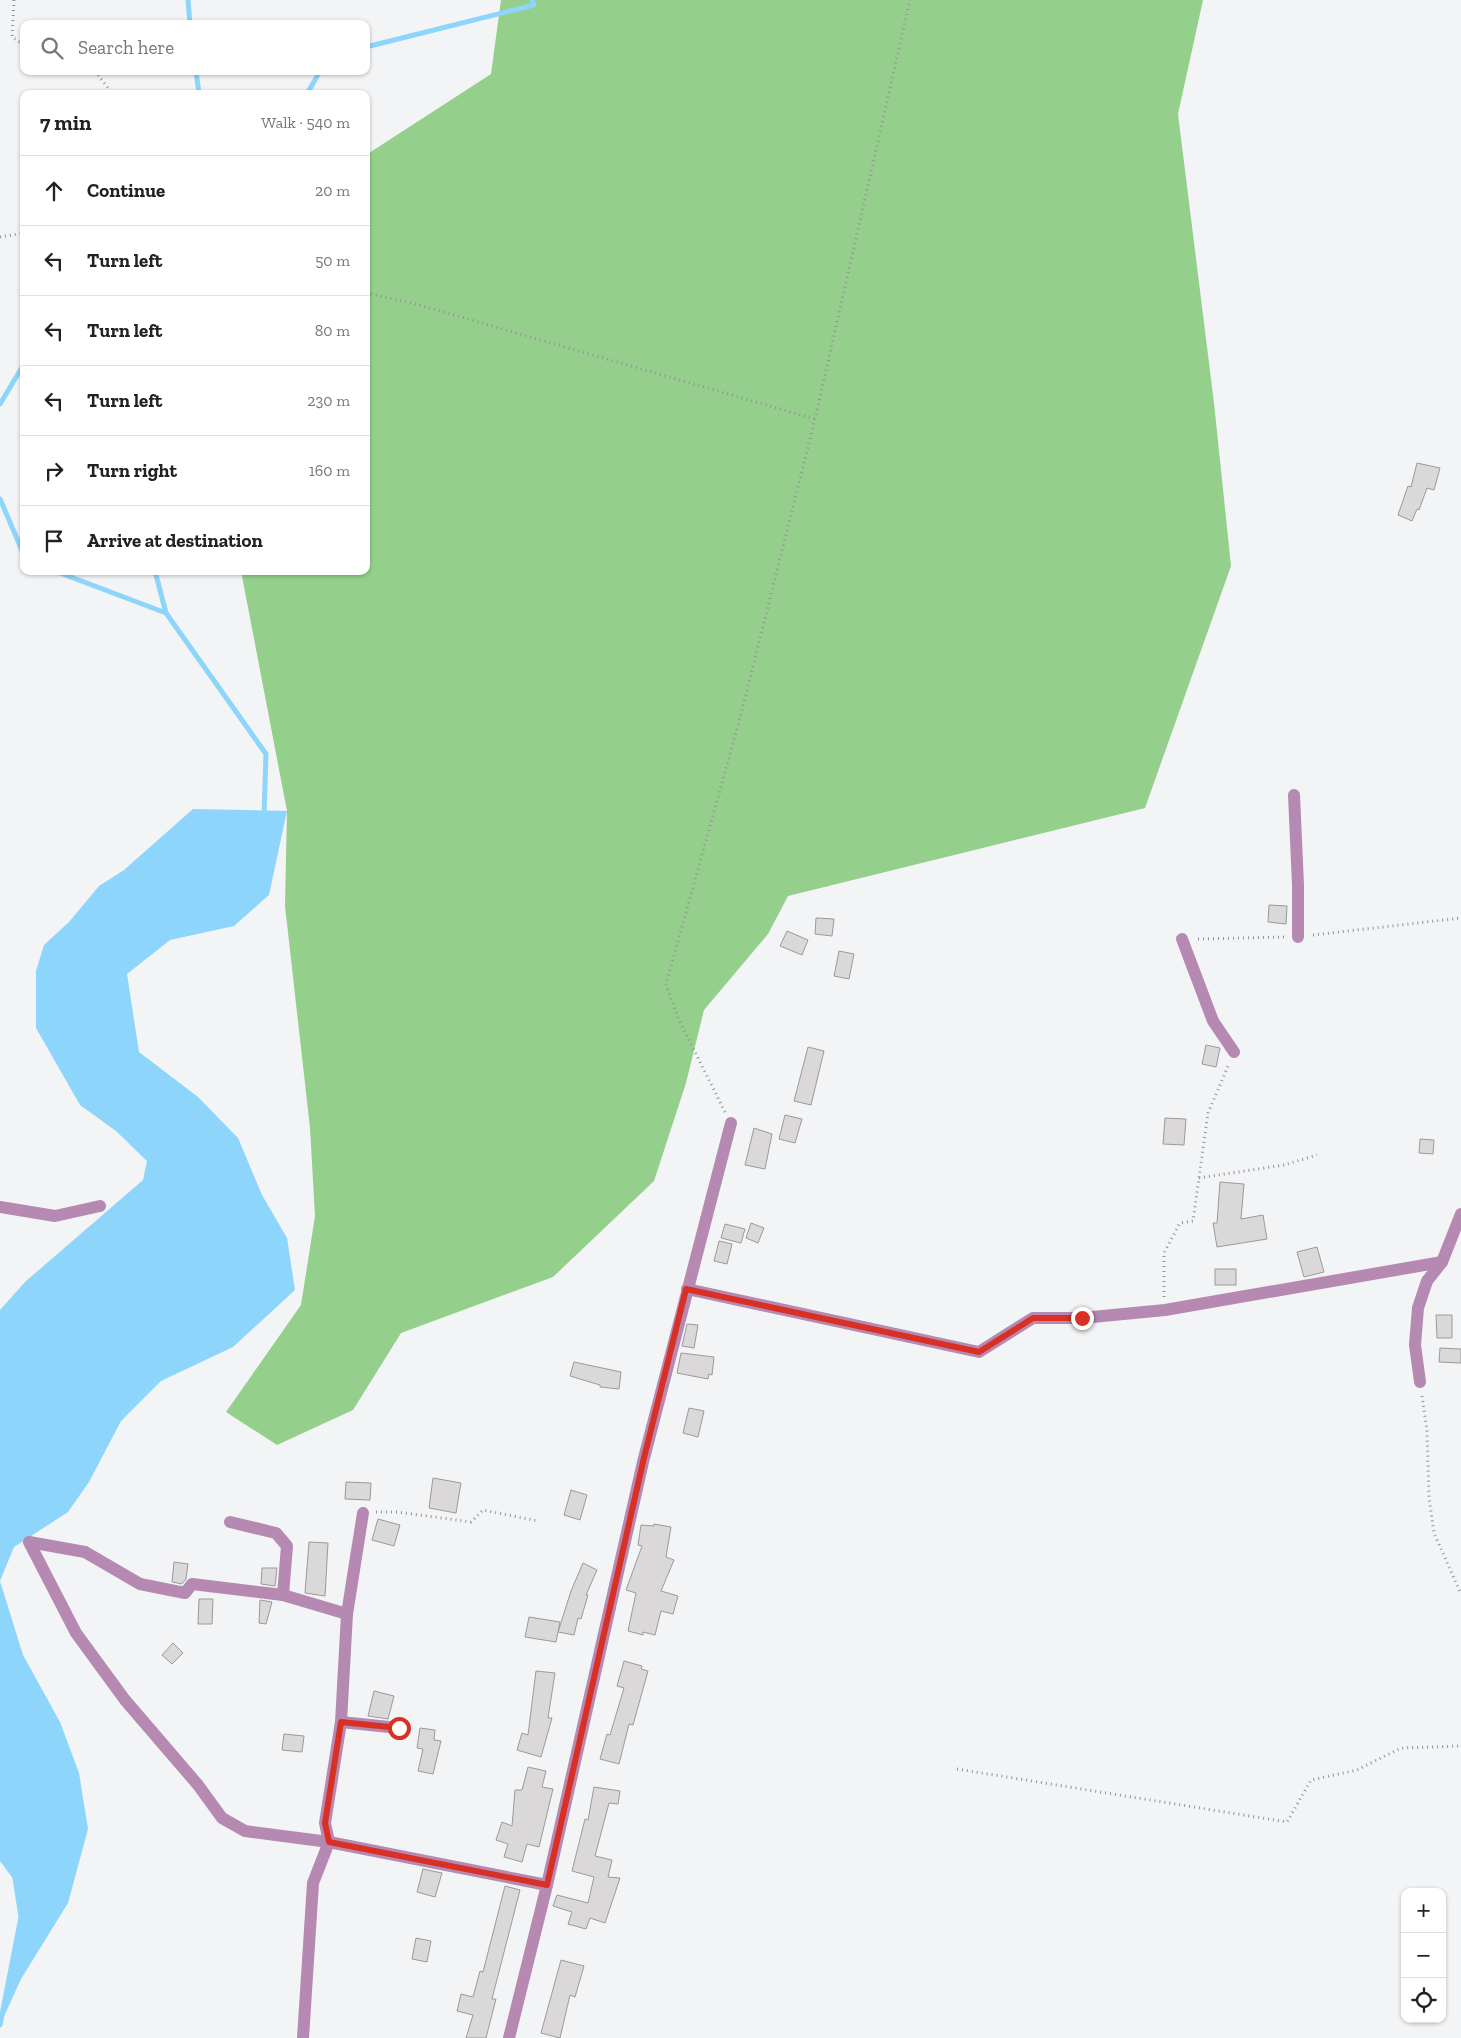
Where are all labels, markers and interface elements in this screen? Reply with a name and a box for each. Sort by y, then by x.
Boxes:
search box [20,20,370,75]
icon: search [38,34,66,62]
text: Search here [78,36,174,59]
text: 7 min [40,110,91,135]
text: Walk · 540 m [261,113,350,132]
icon: ahead [40,177,68,205]
text: Continue [87,179,165,202]
text: 20 m [315,181,350,200]
icon: left [40,247,68,275]
text: Turn left [87,249,162,272]
text: 50 m [315,251,350,270]
icon: left [40,317,68,345]
text: Turn left [87,319,162,342]
text: 80 m [315,321,350,340]
icon: left [40,387,68,415]
text: Turn left [87,389,162,412]
text: 230 m [307,391,350,410]
icon: right [40,457,68,485]
text: Turn right [87,459,177,482]
text: 160 m [309,461,350,480]
icon: arrive [40,527,68,555]
text: Arrive at destination [87,529,263,552]
route end [1071,1307,1094,1330]
route start [388,1717,411,1740]
map controls [1401,1888,1446,2023]
button: + [1401,1888,1446,1933]
button: − [1401,1933,1446,1978]
button: locate [1401,1978,1446,2023]

